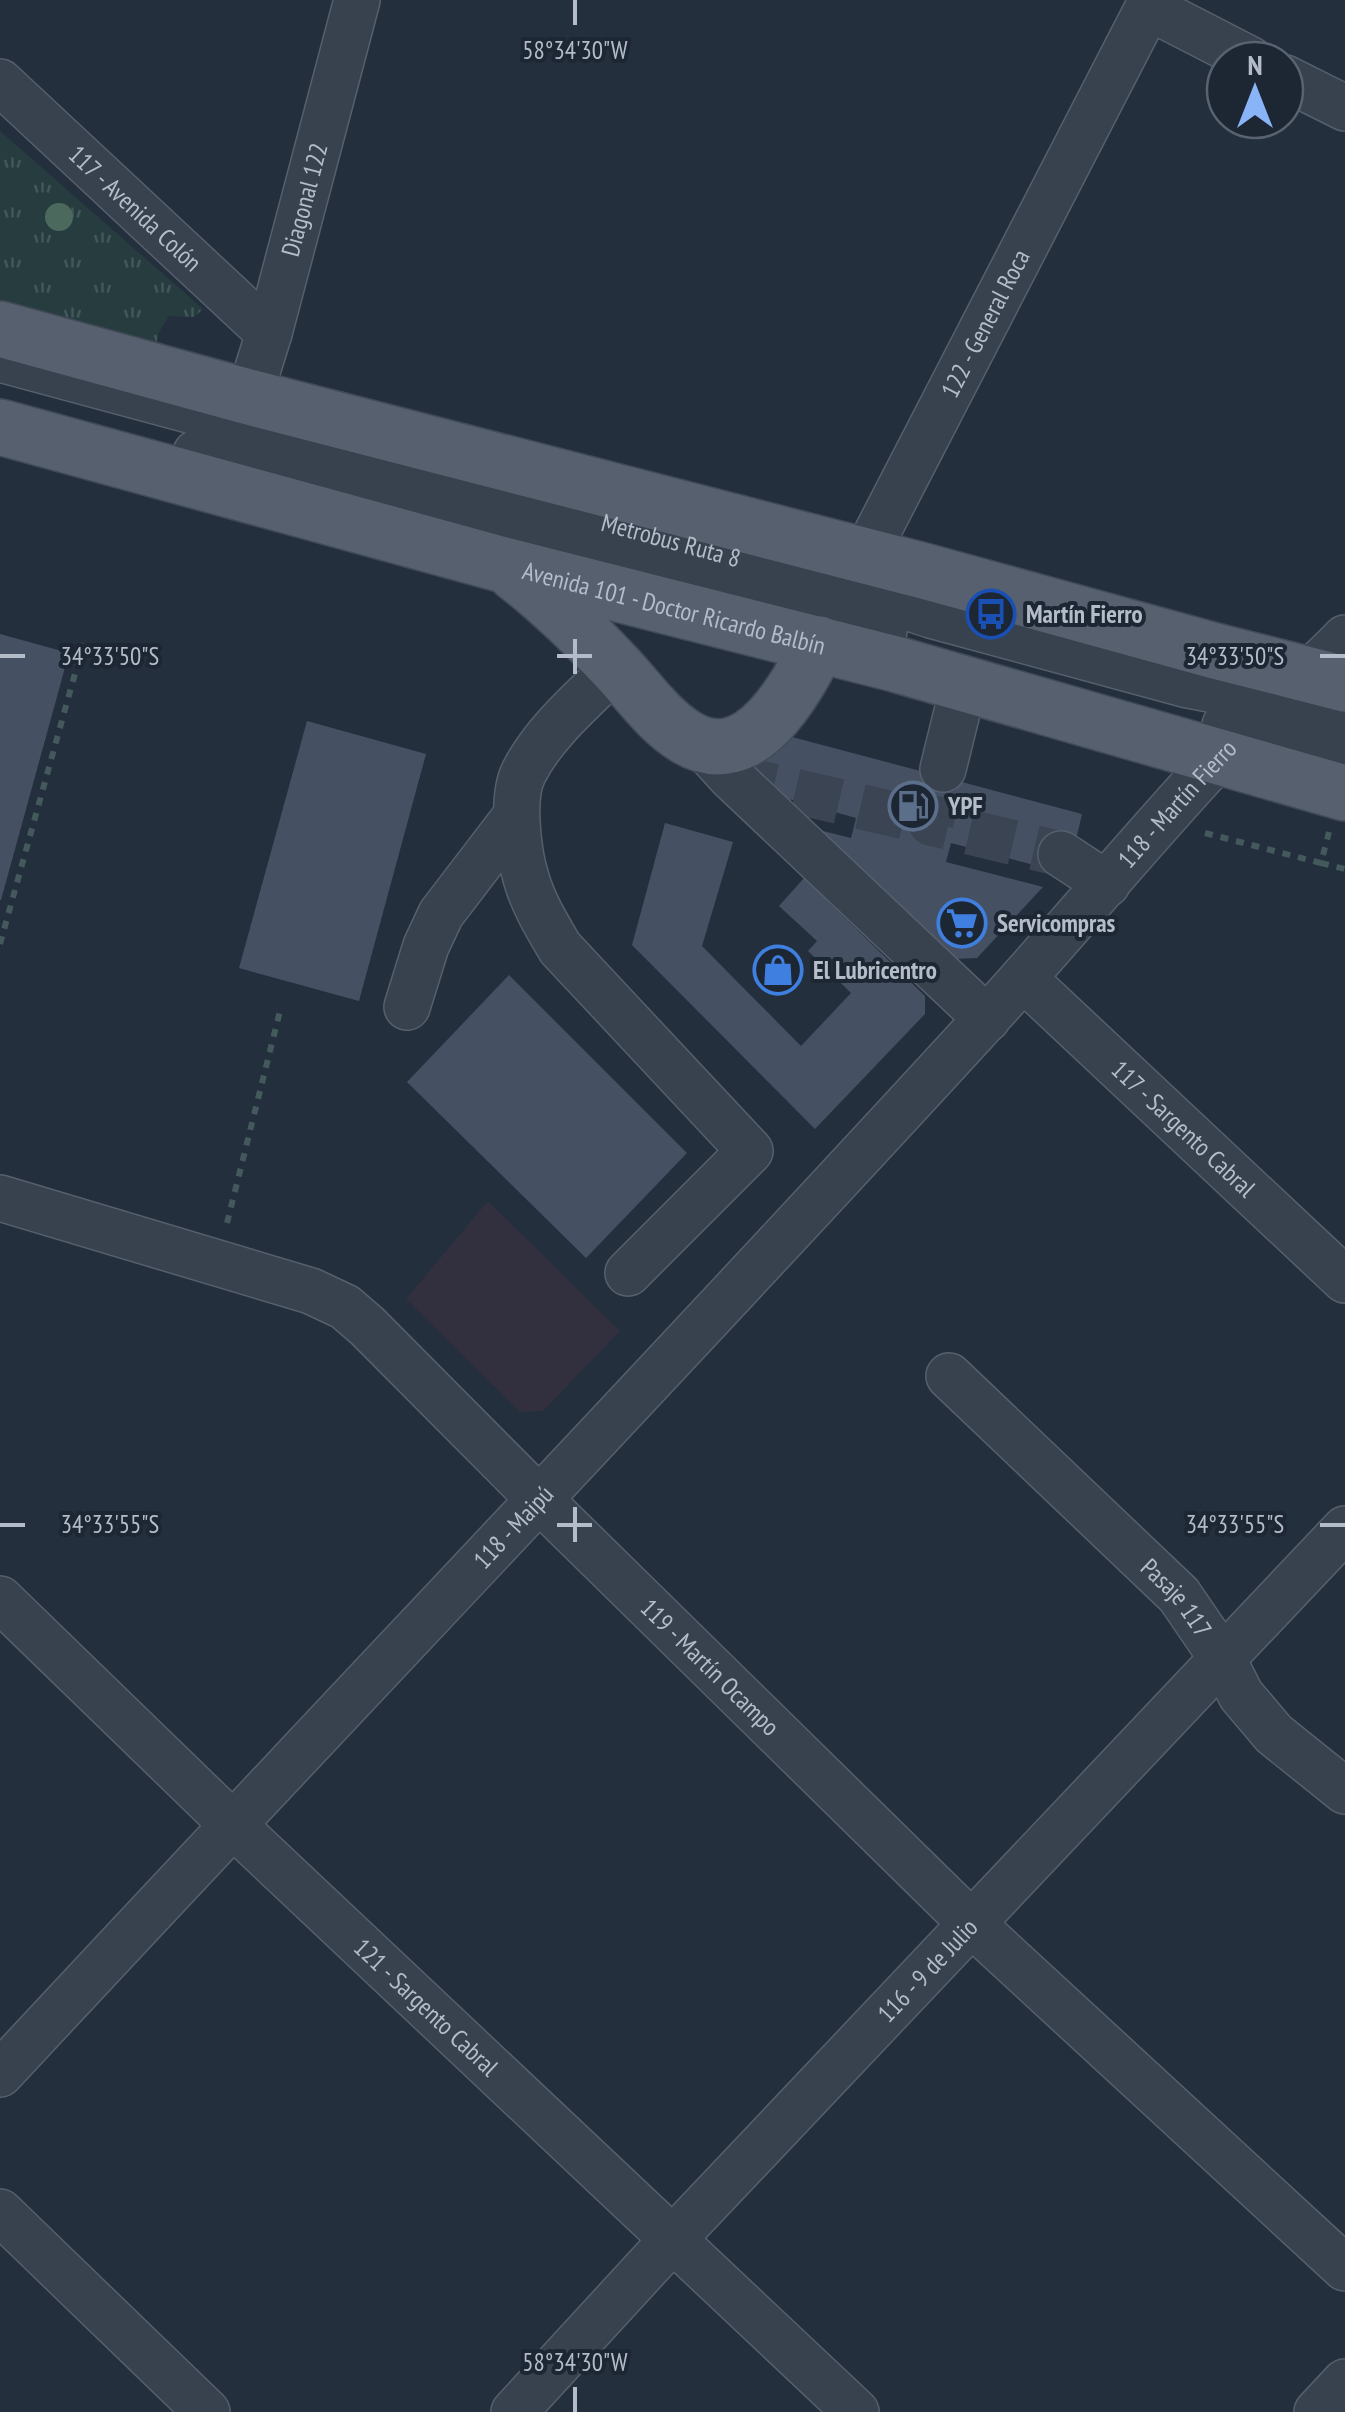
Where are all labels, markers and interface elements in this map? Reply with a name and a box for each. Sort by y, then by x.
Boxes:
text: 58°34'30"W [522,34,628,66]
north arrow [1205,40,1305,140]
text: N [1247,46,1263,83]
street label: 117 - Avenida Colón [62,138,209,278]
street label: Diagonal 122 [274,139,335,260]
street label: 122 - General Roca [934,244,1037,403]
street label: Metrobus Ruta 8 [598,506,744,574]
street label: Avenida 101 - Doctor Ricardo Balbín [519,554,829,662]
bus stop icon: Martín Fierro [965,588,1017,640]
place label: Martín Fierro [1026,598,1143,630]
text: 34°33'50"S [61,640,159,672]
text: 34°33'50"S [1186,640,1284,672]
street label: 118 - Martín Fierro [1111,732,1243,875]
fuel station icon: YPF [887,780,939,832]
place label: YPF [947,790,983,822]
supermarket icon: Servicompras [936,897,988,949]
place label: Servicompras [997,907,1116,939]
shop icon: El Lubricentro [752,944,804,996]
place label: El Lubricentro [813,954,937,986]
street label: 117 - Sargento Cabral [1105,1053,1262,1204]
street label: 118 - Maipú [466,1479,560,1575]
text: 34°33'55"S [61,1508,159,1540]
text: 34°33'55"S [1186,1508,1284,1540]
street label: Pasaje 117 [1134,1551,1219,1643]
street label: 119 - Martín Ocampo [634,1592,786,1742]
street label: 116 - 9 de Julio [870,1911,984,2029]
street label: 121 - Sargento Cabral [347,1931,505,2083]
text: 58°34'30"W [522,2346,628,2378]

